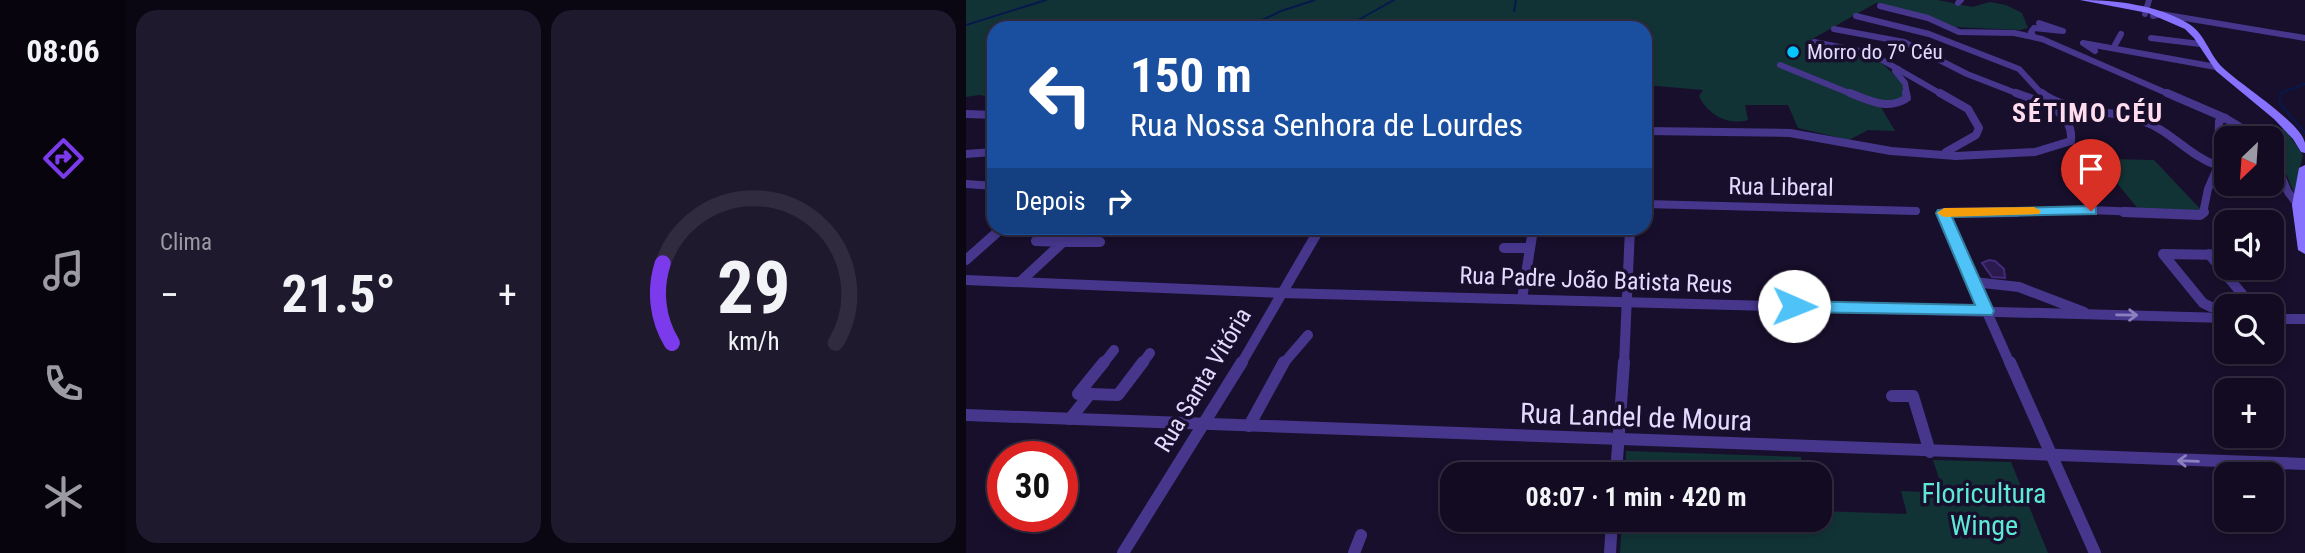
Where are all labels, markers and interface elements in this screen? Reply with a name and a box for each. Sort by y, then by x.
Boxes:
text: 08:06 [26,32,100,70]
place label: Morro do 7º Céu [1807,40,1943,64]
marker: Morro do 7º Céu [1785,44,1801,60]
text: 150 m [1130,47,1252,104]
icon: left [1015,49,1106,140]
district label: SÉTIMO CÉU [2012,98,2164,128]
text: Rua Nossa Senhora de Lourdes [1130,106,1523,144]
north arrow [2214,126,2284,196]
map controls [2214,126,2284,532]
icon: directions [39,134,88,183]
pin [2061,139,2121,211]
icon: arrive [2072,150,2110,188]
street label: Rua Liberal [1728,172,1834,202]
icon: right [1100,182,1138,220]
text: Depois [1015,186,1086,216]
button: sound [2214,210,2284,280]
text: Clima [160,229,212,256]
text: 29 [717,245,790,331]
icon: music [39,246,88,295]
street label: Rua Padre João Batista Reus [1459,261,1733,299]
text: 21.5° [281,264,396,325]
position arrow [1757,269,1831,343]
text: − [160,273,179,317]
text: + [498,273,517,317]
button: search [2214,294,2284,364]
street label: Rua Santa Vitória [1149,303,1257,457]
one-way arrow [2116,308,2139,322]
text: km/h [728,326,779,355]
icon: phone [39,359,88,408]
button: + [2214,378,2284,448]
street label: Rua Landel de Moura [1520,396,1752,438]
speed limit sign: 30 [987,441,1078,532]
one-way arrow [2177,454,2200,467]
button: − [2214,462,2284,532]
icon: climate [39,472,88,521]
park label: Floricultura Winge [1921,477,2047,542]
text: 08:07 · 1 min · 420 m [1526,482,1746,512]

